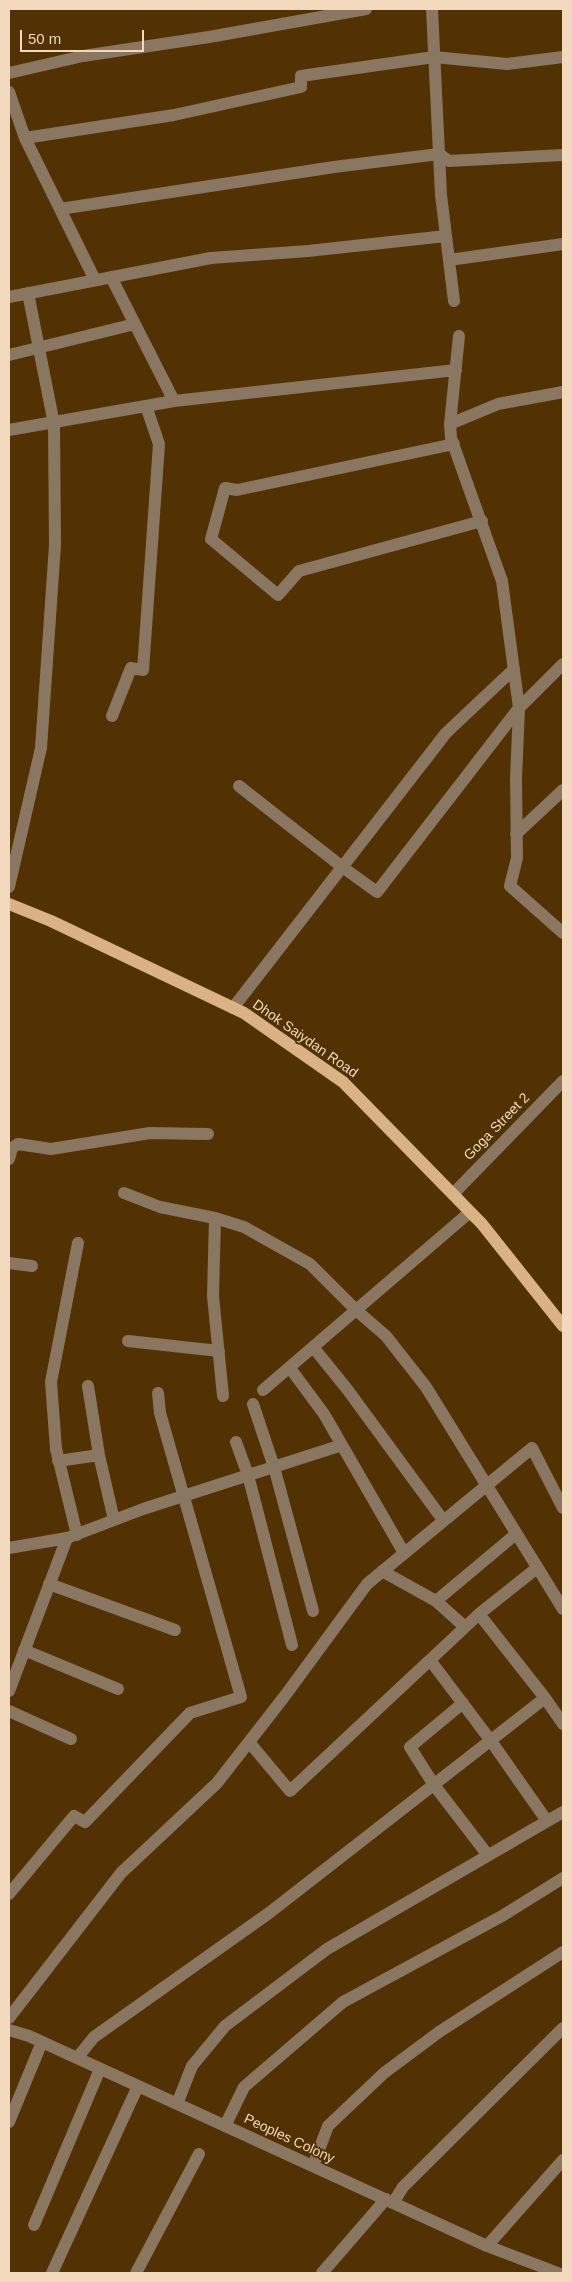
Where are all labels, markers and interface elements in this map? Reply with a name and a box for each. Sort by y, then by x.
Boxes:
scale bar [22,20,146,52]
text: 50 m [28,30,61,47]
street label: Dhok Saiydan Road [249,996,361,1082]
street label: Goga Street 2 [461,1090,533,1164]
street label: Peoples Colony [241,2111,337,2167]

